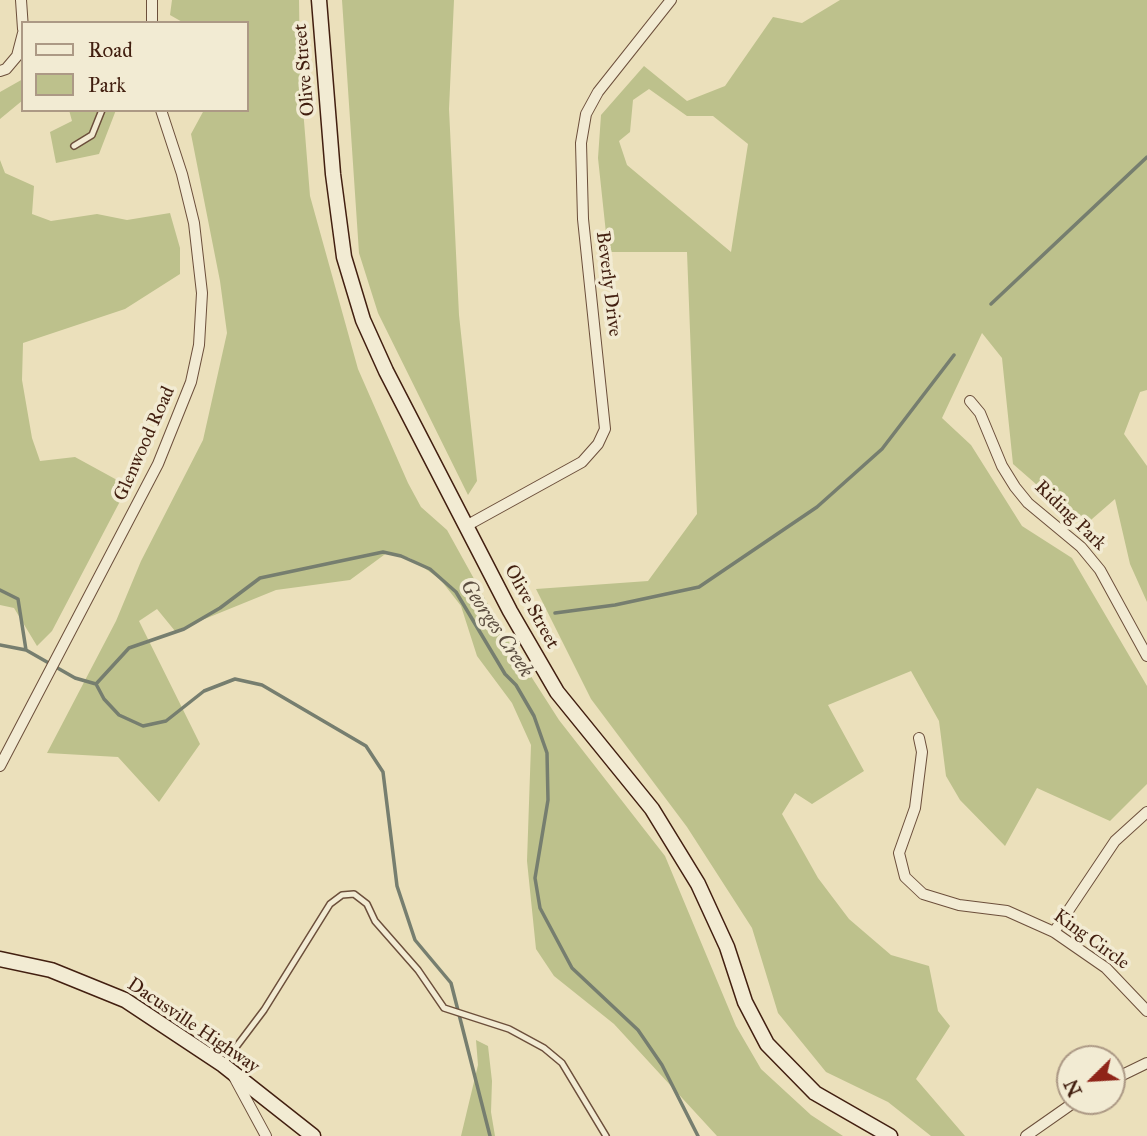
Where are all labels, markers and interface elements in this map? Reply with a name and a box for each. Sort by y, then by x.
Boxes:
legend [21,21,248,112]
street label: Olive Street [290,23,320,117]
text: Road [88,37,133,63]
text: Park [88,72,126,98]
street label: Beverly Drive [590,230,626,338]
street label: Glenwood Road [110,383,180,505]
street label: Riding Park [1029,476,1111,556]
street label: Olive Street [499,561,563,653]
water label: Georges Creek [454,575,538,683]
street label: King Circle [1049,905,1133,975]
street label: Dacusville Highway [123,973,263,1079]
north arrow [1056,1045,1126,1115]
text: N [1059,1076,1087,1100]

